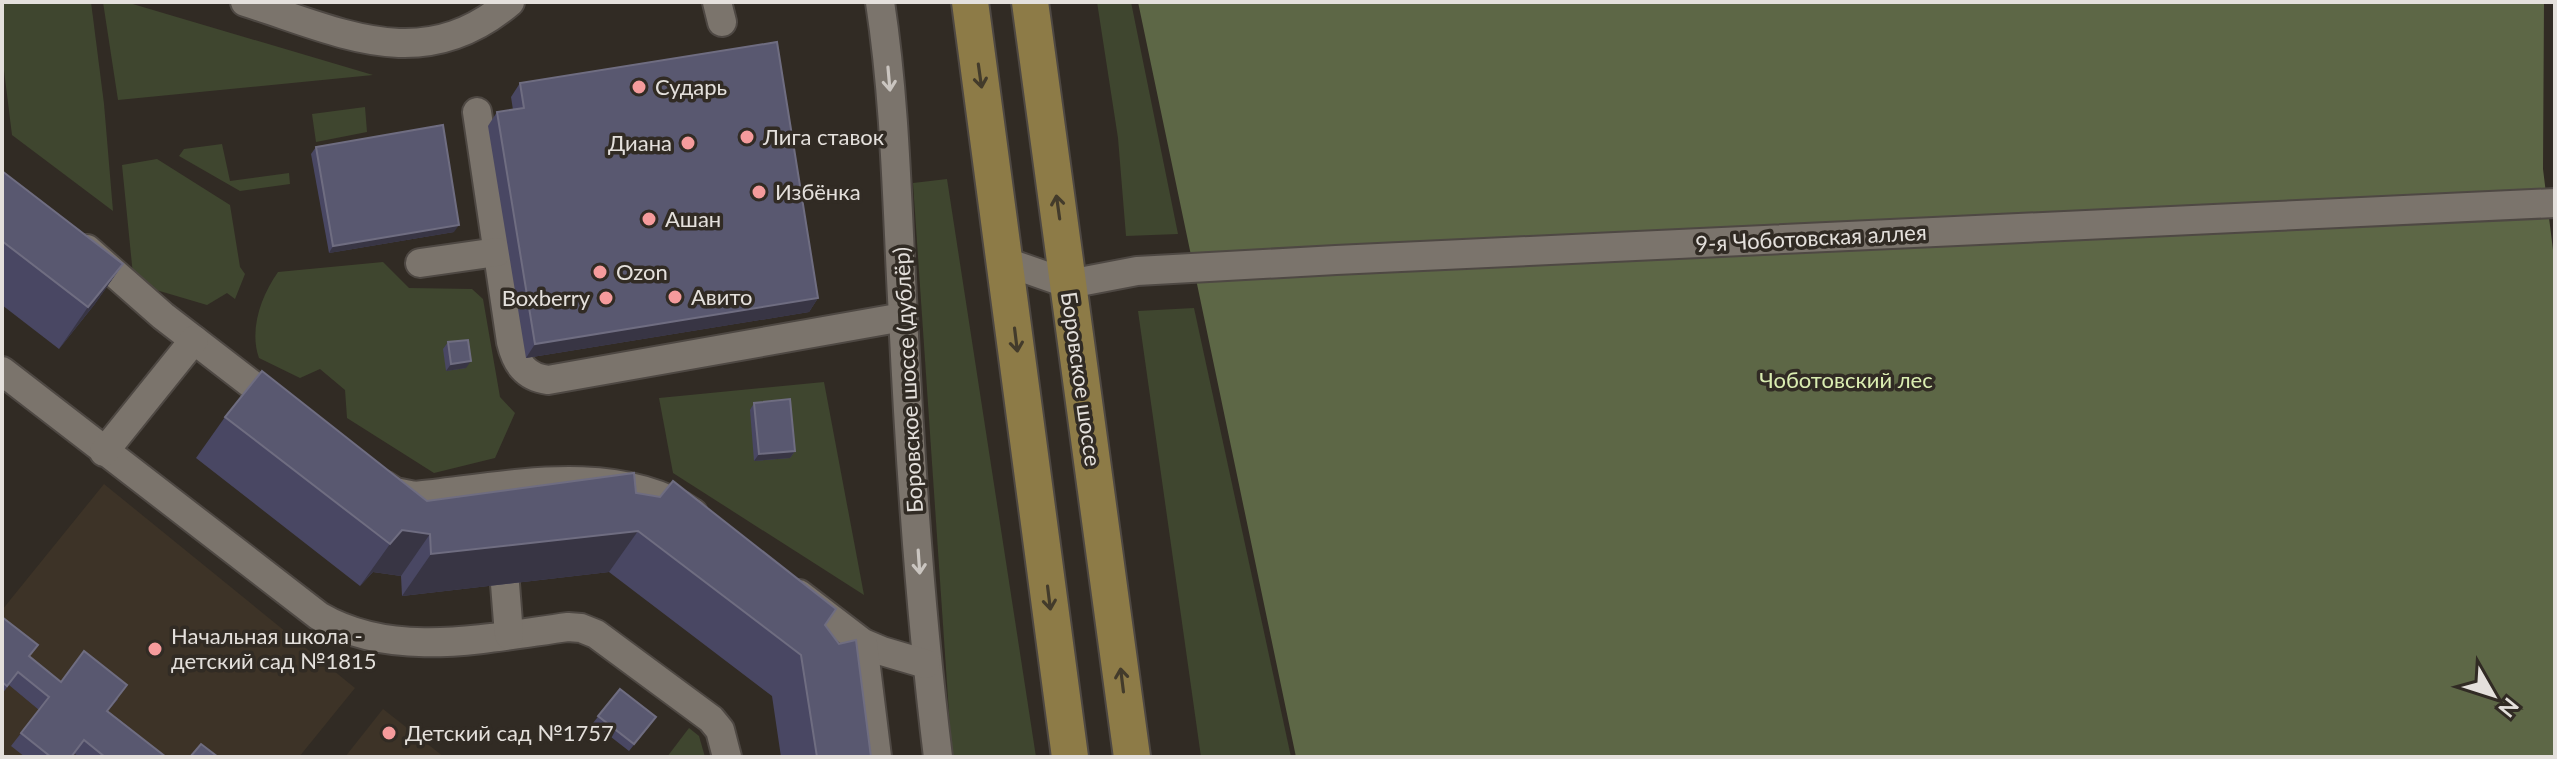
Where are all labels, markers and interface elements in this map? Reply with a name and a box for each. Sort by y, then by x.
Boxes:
one-way arrow [973,62,988,88]
one-way arrow [882,65,897,92]
place label: Сударь [655,73,727,100]
marker: Сударь [630,78,648,96]
place label: Лига ставок [762,123,885,150]
marker: Лига ставок [738,128,756,146]
place label: Диана [608,129,672,156]
marker: Диана [679,134,697,152]
place label: Избёнка [775,178,861,205]
marker: Избёнка [750,183,768,201]
one-way arrow [1050,194,1065,220]
place label: Ашан [665,205,721,232]
marker: Ашан [640,210,658,228]
street label: 9-я Чоботовская аллея [1695,218,1927,257]
street label: Боровское шоссе (дублёр) [887,246,928,514]
place label: Ozon [616,258,668,285]
marker: Ozon [591,263,609,281]
place label: Авито [691,283,753,310]
place label: Boxberry [502,284,591,311]
marker: Авито [666,288,684,306]
marker: Boxberry [597,289,615,307]
street label: Боровское шоссе [1056,290,1107,468]
one-way arrow [1009,327,1024,352]
park label: Чоботовский лес [1759,366,1933,393]
one-way arrow [912,548,927,575]
one-way arrow [1042,584,1057,610]
place label: Начальная школа - детский сад №1815 [171,622,377,674]
marker: Начальная школа - детский сад №1815 [146,640,164,658]
north arrow [2453,655,2533,735]
one-way arrow [1114,668,1129,693]
text: N [2493,693,2525,723]
place label: Детский сад №1757 [405,719,614,746]
marker: Детский сад №1757 [380,724,398,742]

